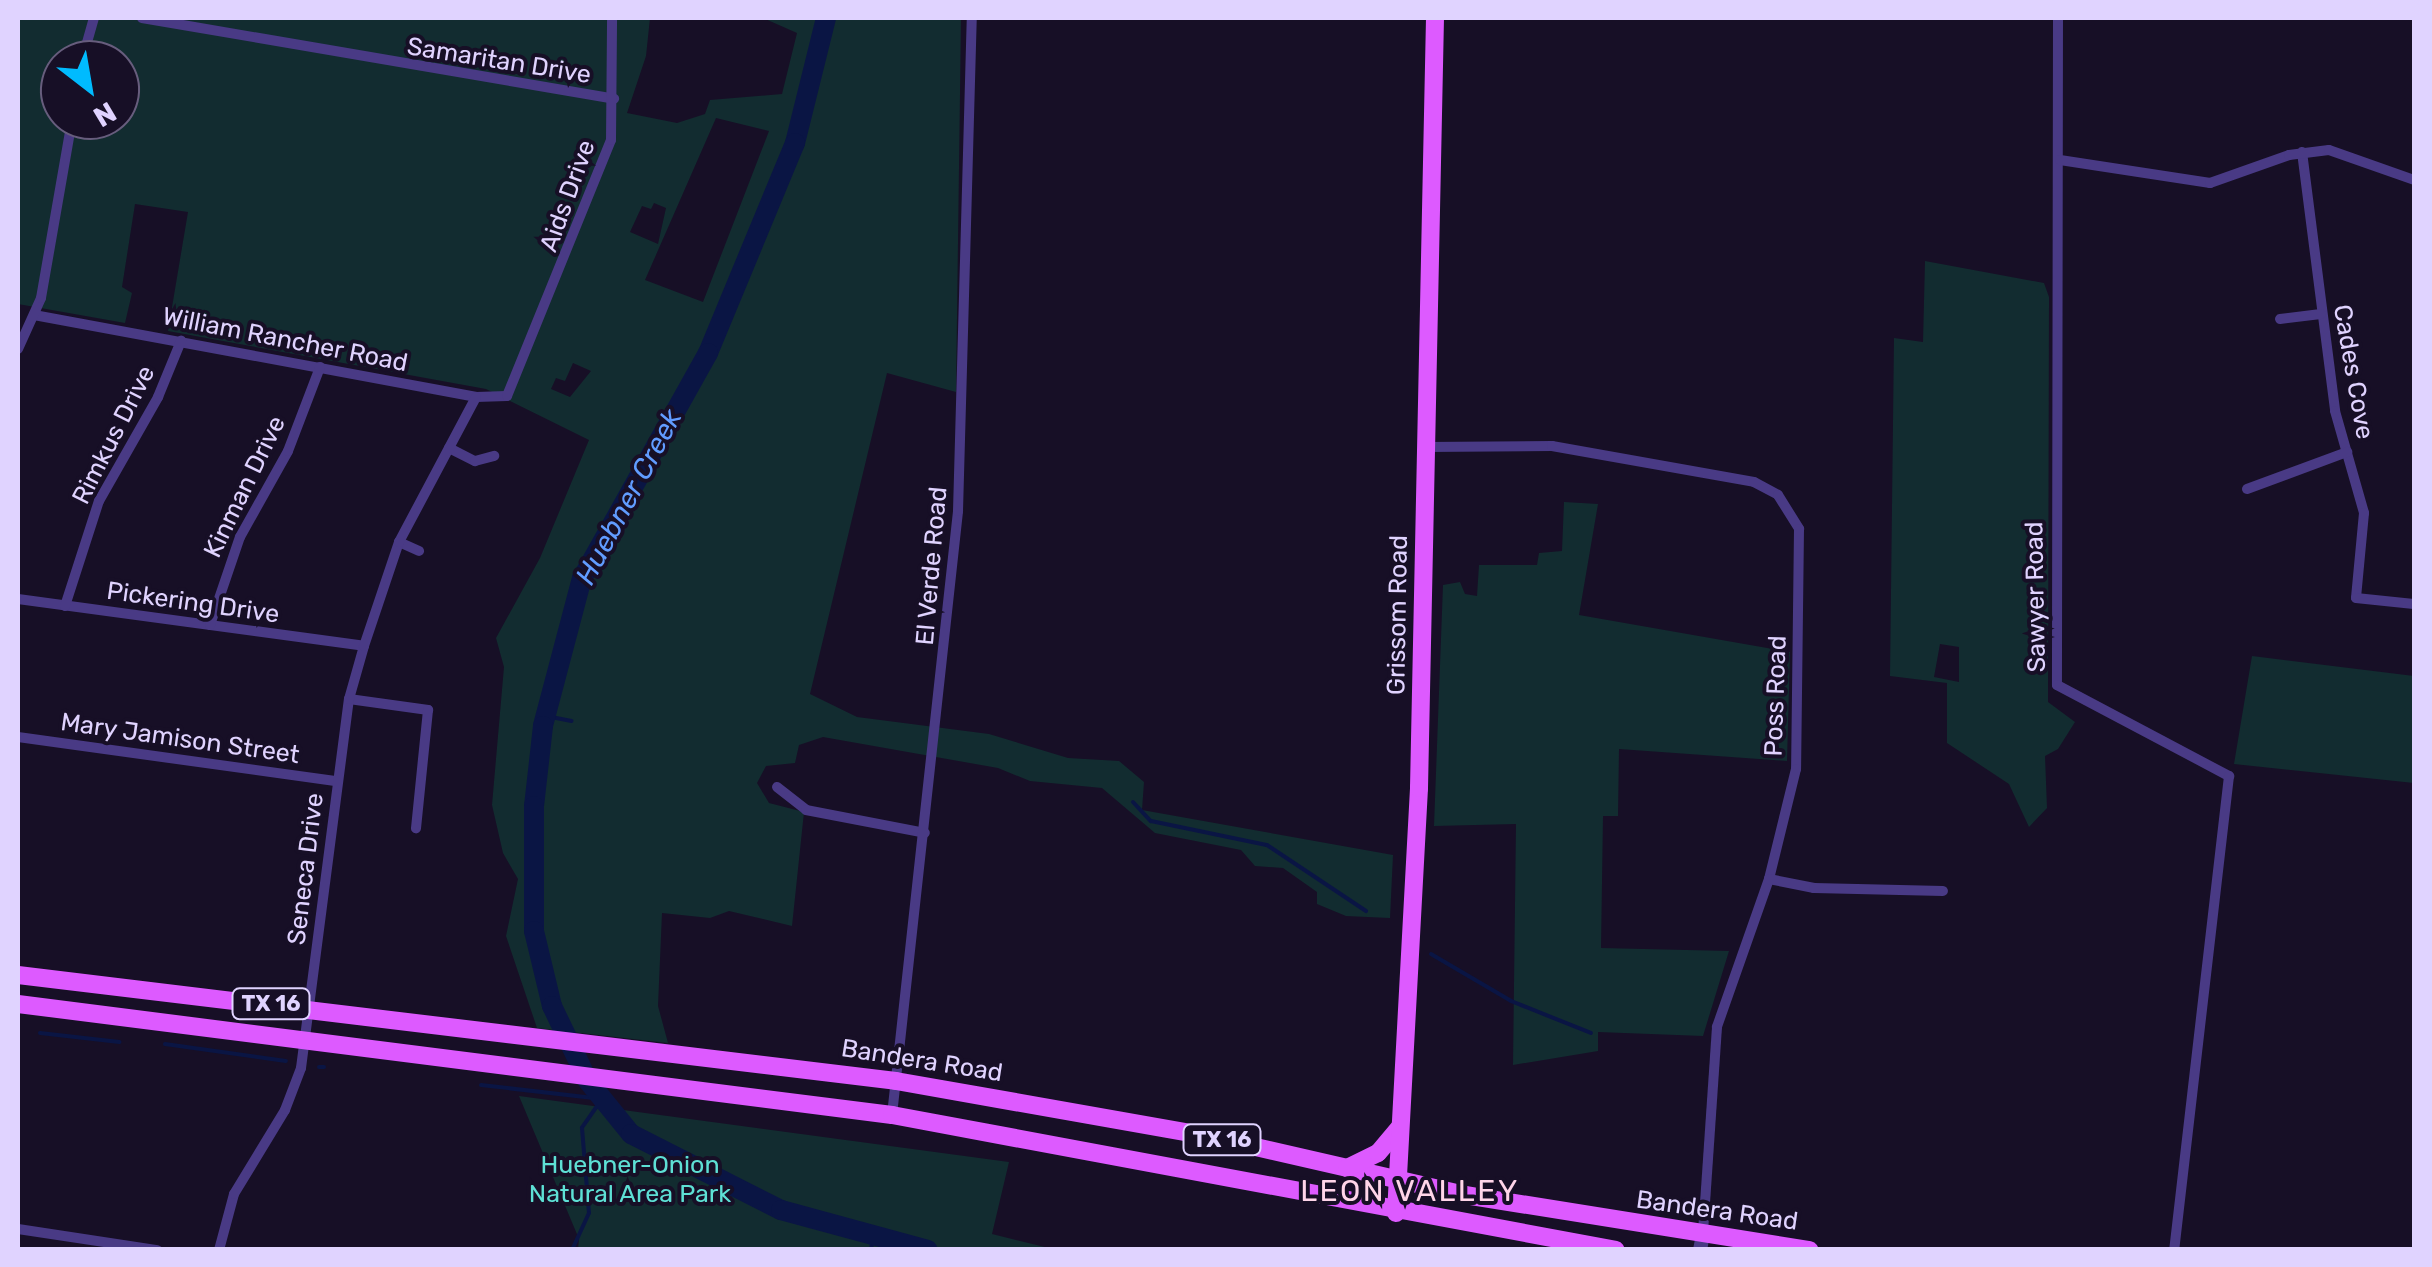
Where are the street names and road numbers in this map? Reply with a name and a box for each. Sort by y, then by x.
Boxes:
street label: Samaritan Drive [405,32,593,90]
street label: Aids Drive [534,136,602,256]
street label: William Rancher Road [160,301,410,379]
street label: Cades Cove [2326,302,2380,442]
street label: Rimkus Drive [66,361,162,509]
street label: Kinman Drive [198,411,292,563]
street label: El Verde Road [910,485,954,647]
street label: Sawyer Road [2020,521,2052,673]
street label: Grissom Road [1382,535,1414,695]
street label: Pickering Drive [105,576,281,630]
street label: Poss Road [1759,635,1793,757]
street label: Mary Jamison Street [58,707,302,771]
street label: Seneca Drive [282,791,330,947]
road number: TX 16 [231,987,311,1021]
street label: Bandera Road [839,1033,1005,1089]
road number: TX 16 [1182,1123,1262,1157]
street label: Bandera Road [1634,1185,1800,1237]

